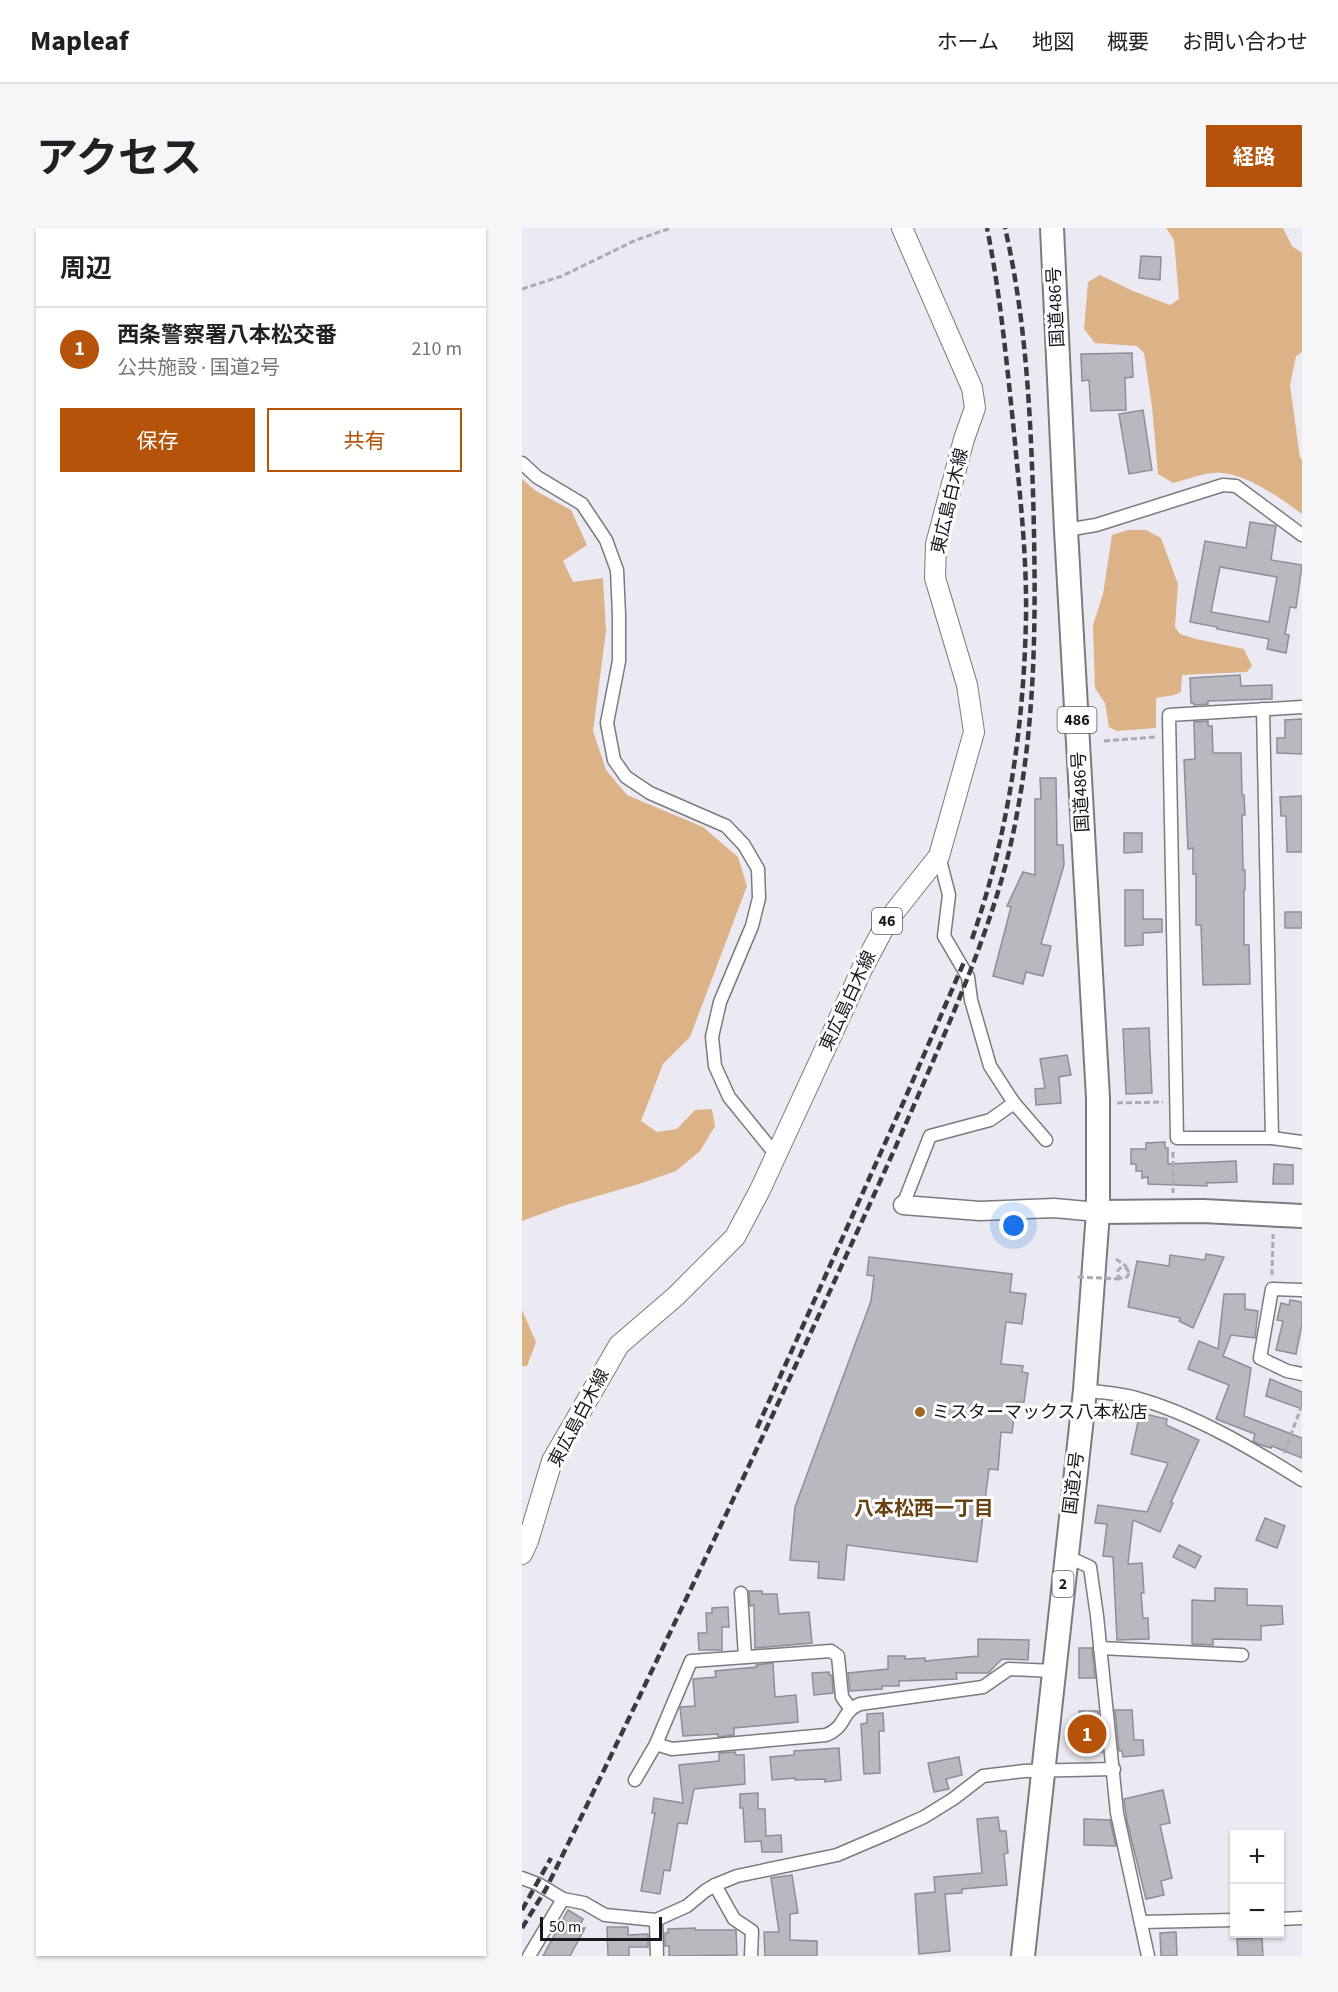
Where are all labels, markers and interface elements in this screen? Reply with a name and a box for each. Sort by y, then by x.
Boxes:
text: Mapleaf [30,21,129,61]
text: ホーム [937,27,999,57]
text: 地図 [1032,27,1074,57]
text: 概要 [1107,27,1149,57]
text: お問い合わせ [1182,27,1308,57]
button: 経路 [1206,125,1302,187]
text: アクセス [36,129,202,189]
text: 周辺 [60,250,112,287]
street label: 国道486号 [1041,266,1071,348]
text: 西条警察署八本松交番 [117,319,337,351]
text: 1 [74,335,85,363]
text: 210 m [412,335,462,363]
text: 公共施設 · 国道2号 [117,354,280,382]
button: 保存 [60,408,255,472]
button: 共有 [267,408,462,472]
street label: 東広島白木線 [926,446,974,556]
road number: 486 [1058,707,1096,733]
street label: 国道486号 [1066,751,1096,833]
road number: 46 [872,908,902,934]
street label: 東広島白木線 [814,947,882,1055]
your location [999,1211,1028,1240]
street label: 東広島白木線 [543,1364,615,1472]
place label: ミスターマックス八本松店 [932,1400,1147,1425]
marker: ミスターマックス八本松店 [913,1405,927,1419]
street label: 国道2号 [1058,1450,1090,1516]
district label: 八本松西一丁目 [854,1495,994,1523]
road number: 2 [1052,1571,1074,1597]
pin: 1 [1068,1712,1106,1756]
map controls [1230,1830,1284,1938]
button: + [1230,1830,1284,1884]
button: − [1230,1884,1284,1938]
scale bar [540,1914,662,1942]
text: 50 m [549,1916,581,1938]

